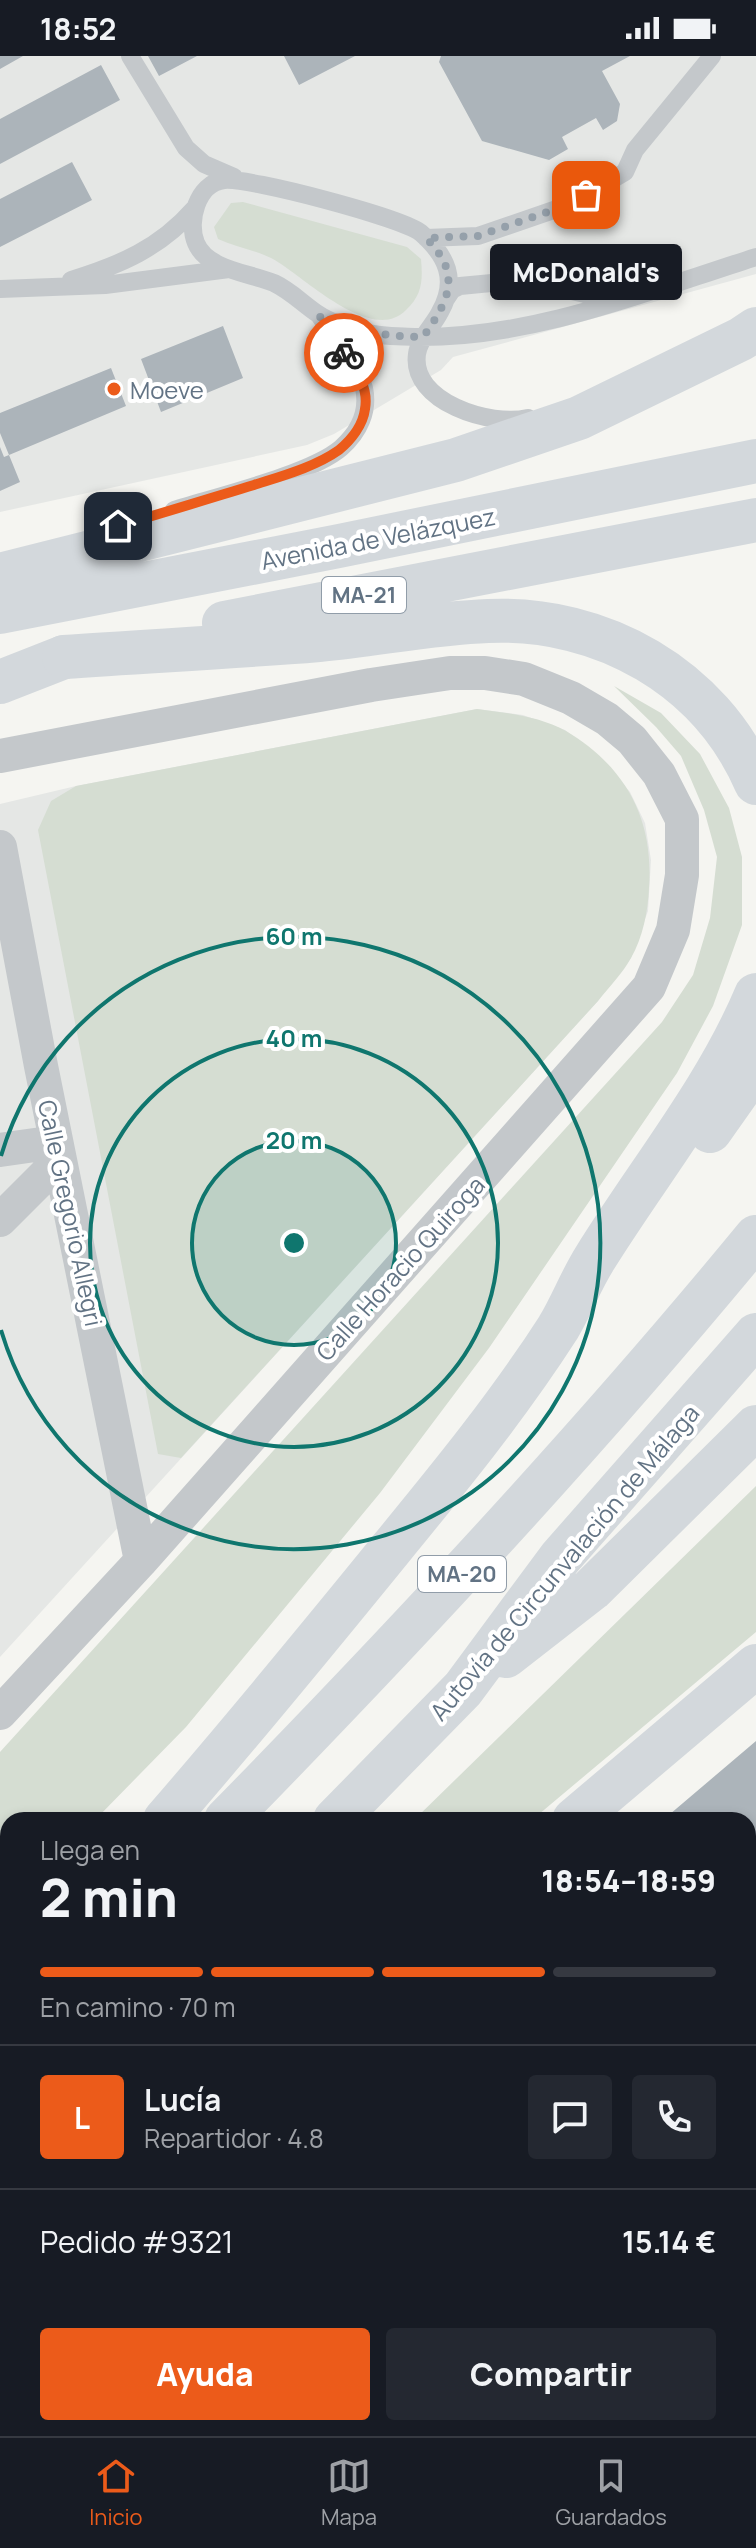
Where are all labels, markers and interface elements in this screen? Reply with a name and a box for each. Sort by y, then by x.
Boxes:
text: 18:52 [40,8,116,49]
pin [552,161,620,229]
icon: bag [564,173,608,217]
callout: McDonald's [490,243,682,299]
text: McDonald's [512,254,660,290]
courier [304,313,384,393]
icon: bike [322,331,366,375]
place label: Moeve [130,373,204,406]
marker: Moeve [105,380,123,398]
pin [84,492,152,560]
street label: Avenida de Velázquez [258,499,498,577]
icon: home [96,504,140,548]
road number: MA-21 [322,577,406,613]
text: 60 m [265,919,323,952]
text: 40 m [266,1021,322,1054]
street label: Calle Gregorio Allegri [31,1097,111,1329]
text: 20 m [266,1123,322,1156]
street label: Calle Horacio Quiroga [308,1169,492,1367]
centre of rings [280,1229,308,1257]
street label: Autovía de Circunvalación de Málaga [422,1397,706,1727]
road number: MA-20 [418,1556,506,1592]
text: Llega en [40,1832,140,1868]
text: 18:54–18:59 [541,1860,716,1901]
text: 2 min [40,1862,178,1933]
text: En camino · 70 m [40,1989,236,2025]
button: chat [528,2075,612,2159]
button: phone [632,2075,716,2159]
text: Lucía [144,2079,221,2120]
text: L [74,2097,90,2138]
text: Repartidor · 4.8 [144,2120,324,2156]
text: Pedido #9321 [40,2221,233,2262]
text: 15.14 € [622,2221,716,2262]
button: Ayuda [40,2328,370,2420]
button: Compartir [386,2328,716,2420]
tab: Inicio [89,2454,143,2532]
tab: Mapa [321,2454,377,2532]
tab: Guardados [555,2454,667,2532]

